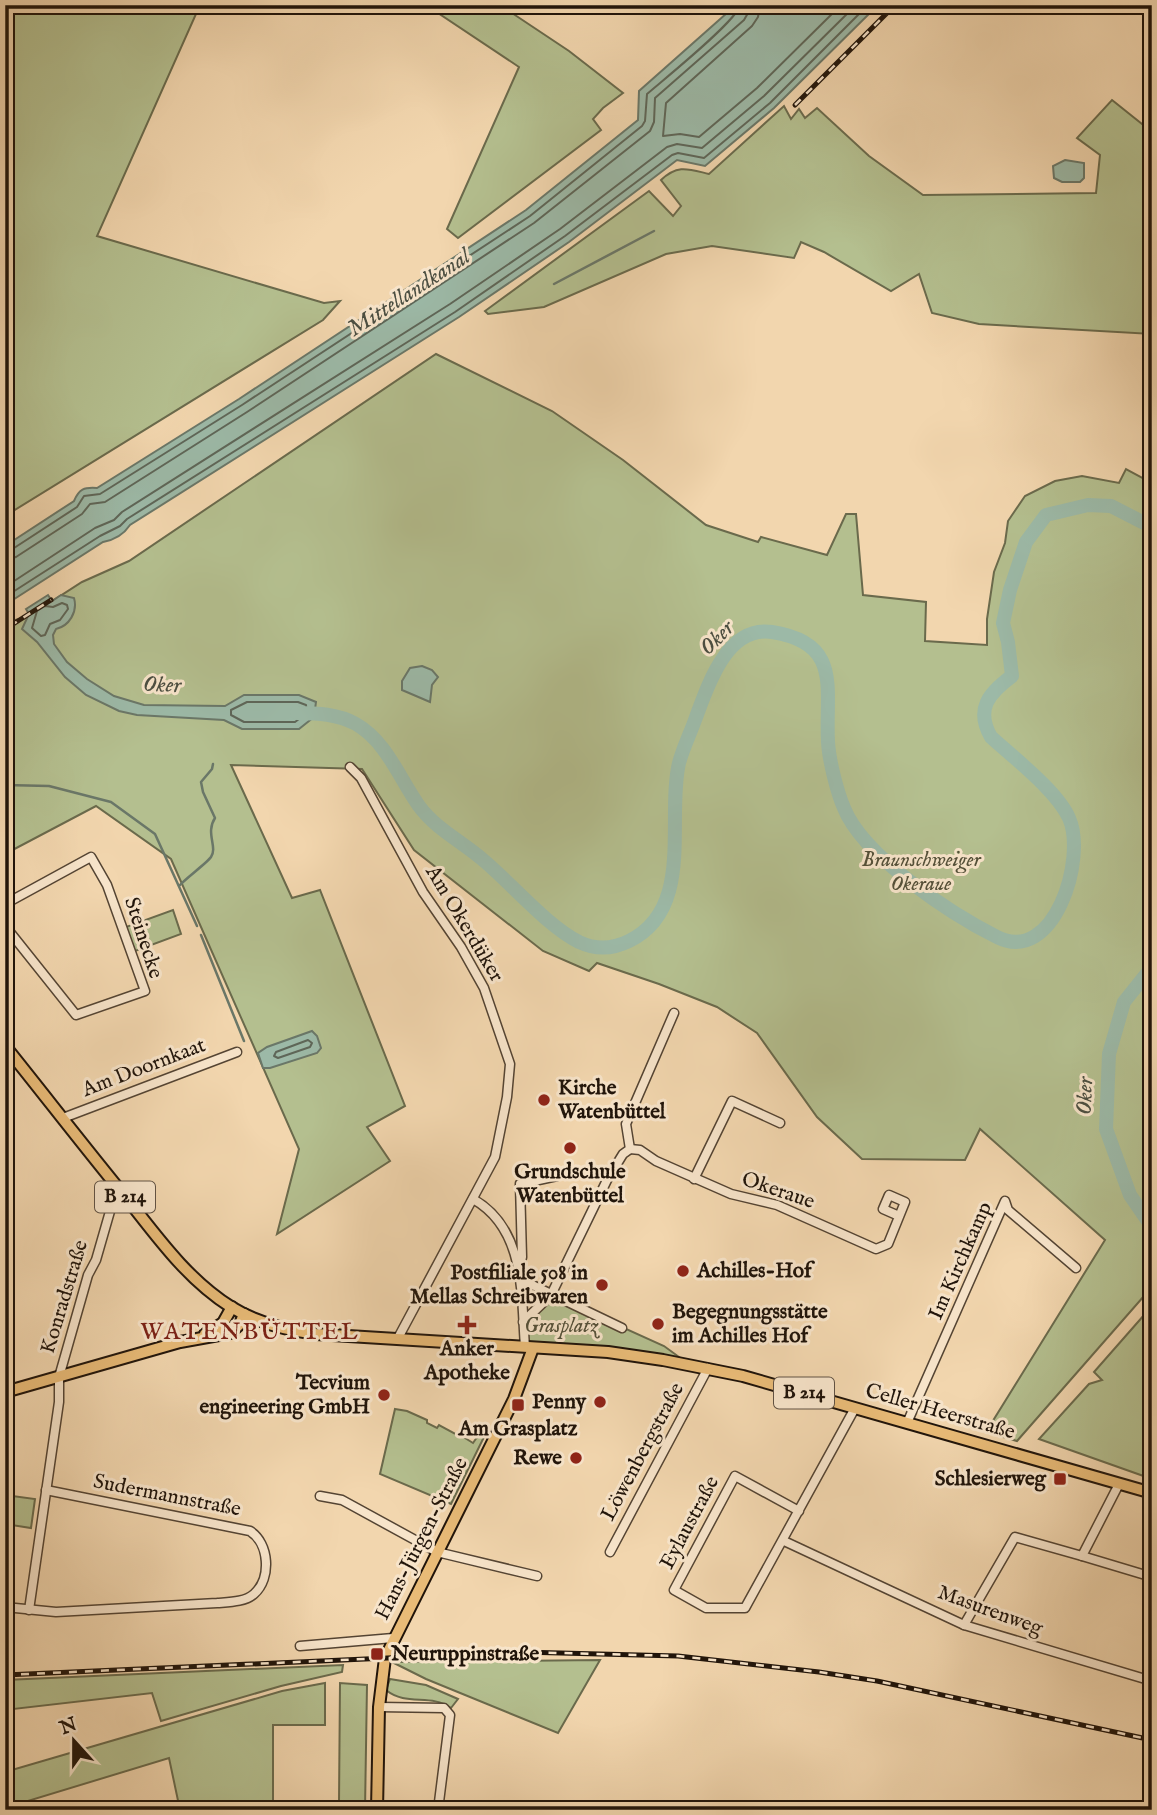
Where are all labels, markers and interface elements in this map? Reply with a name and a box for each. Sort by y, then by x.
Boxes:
water label: Mittellandkanal [342,242,477,343]
water label: Oker [693,613,742,662]
water label: Oker [142,670,183,700]
park label: Braunschweiger Okeraue [861,847,981,898]
street label: Am Okerdüker [418,860,510,987]
street label: Steinecke [117,894,169,982]
street label: Am Doornkaat [78,1032,209,1104]
place label: Kirche Watenbüttel [557,1075,667,1126]
water label: Oker [1070,1075,1100,1116]
marker: Kirche Watenbüttel [536,1092,552,1108]
marker: Grundschule Watenbüttel [562,1140,578,1156]
place label: Grundschule Watenbüttel [514,1159,626,1210]
street label: Okeraue [738,1166,818,1216]
road number: B 214 [95,1182,155,1212]
street label: Im Kirchkamp [923,1198,999,1324]
street label: Konradstraße [35,1237,95,1357]
place label: Achilles-Hof [696,1258,815,1285]
place label: Postfiliale 508 in Mellas Schreibwaren [410,1260,588,1311]
marker: Achilles-Hof [675,1263,691,1279]
marker: Postfiliale 508 in Mellas Schreibwaren [594,1277,610,1293]
place label: Begegnungsstätte im Achilles Hof [672,1299,828,1350]
park label: Grasplatz [524,1313,600,1340]
marker: Begegnungsstätte im Achilles Hof [650,1316,666,1332]
district label: WATENBÜTTEL [140,1317,360,1348]
marker: Anker Apotheke [459,1317,475,1333]
place label: Anker Apotheke [423,1336,510,1387]
place label: Tecvium engineering GmbH [199,1370,371,1421]
street label: Löwenbergstraße [595,1378,691,1526]
road number: B 214 [774,1378,834,1408]
street label: Celler Heerstraße [862,1378,1018,1446]
marker: Tecvium engineering GmbH [376,1387,392,1403]
place label: Penny [532,1389,587,1416]
marker: Penny [592,1394,608,1410]
marker: Am Grasplatz [510,1397,526,1413]
place label: Am Grasplatz [458,1416,578,1443]
place label: Rewe [513,1445,562,1472]
marker: Rewe [568,1450,584,1466]
street label: Hans-Jürgen-Straße [369,1453,475,1625]
place label: Schlesierweg [935,1466,1047,1493]
street label: Sudermannstraße [91,1468,243,1524]
street label: Eylaustraße [654,1471,726,1574]
marker: Schlesierweg [1052,1471,1068,1487]
street label: Masurenweg [934,1579,1047,1643]
place label: Neuruppinstraße [390,1641,539,1668]
marker: Neuruppinstraße [369,1646,385,1662]
north arrow [38,1706,108,1776]
text: N [56,1713,81,1742]

